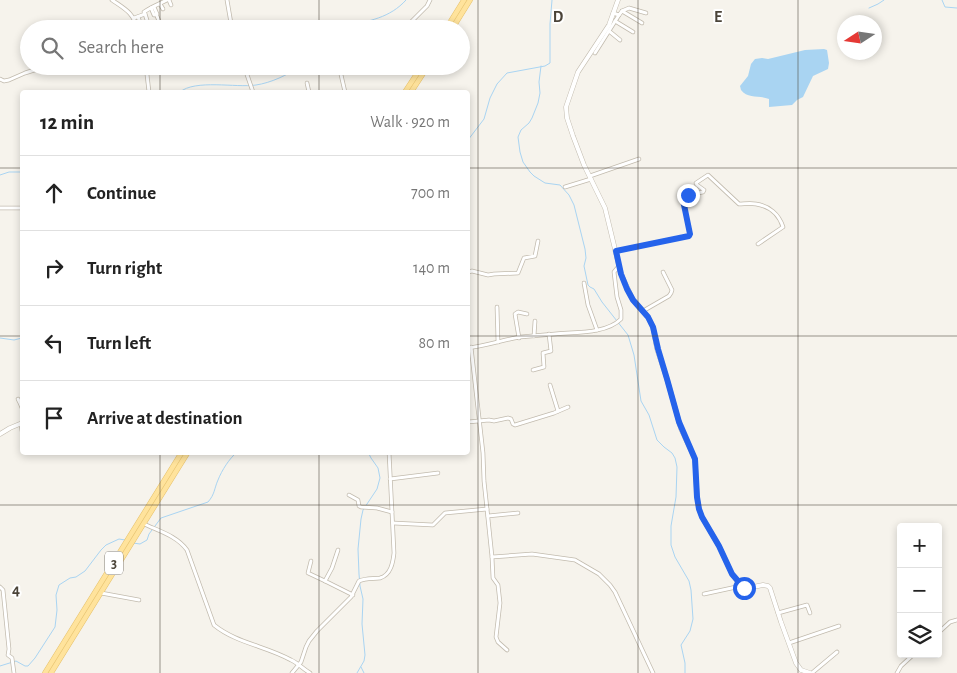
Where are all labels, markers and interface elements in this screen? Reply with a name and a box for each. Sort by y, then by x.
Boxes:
text: D [553,9,564,25]
text: E [714,9,722,25]
north arrow [837,15,882,60]
search box [20,20,470,75]
icon: search [38,34,66,62]
text: Search here [78,38,164,57]
text: 12 min [40,112,94,133]
text: Walk · 920 m [370,114,450,130]
icon: ahead [40,179,68,207]
text: Continue [87,184,156,203]
route end [677,184,700,207]
text: 700 m [411,185,450,201]
icon: right [40,254,68,282]
text: Turn right [87,259,162,278]
text: 140 m [413,260,450,276]
icon: left [40,329,68,357]
text: Turn left [87,334,151,353]
text: 80 m [419,335,450,351]
icon: arrive [40,404,68,432]
text: Arrive at destination [87,409,243,428]
map controls [897,523,942,658]
button: + [897,523,942,568]
road number: 3 [105,552,123,574]
button: − [897,568,942,613]
route start [733,577,756,600]
text: 4 [12,582,20,598]
button: layers [897,613,942,658]

